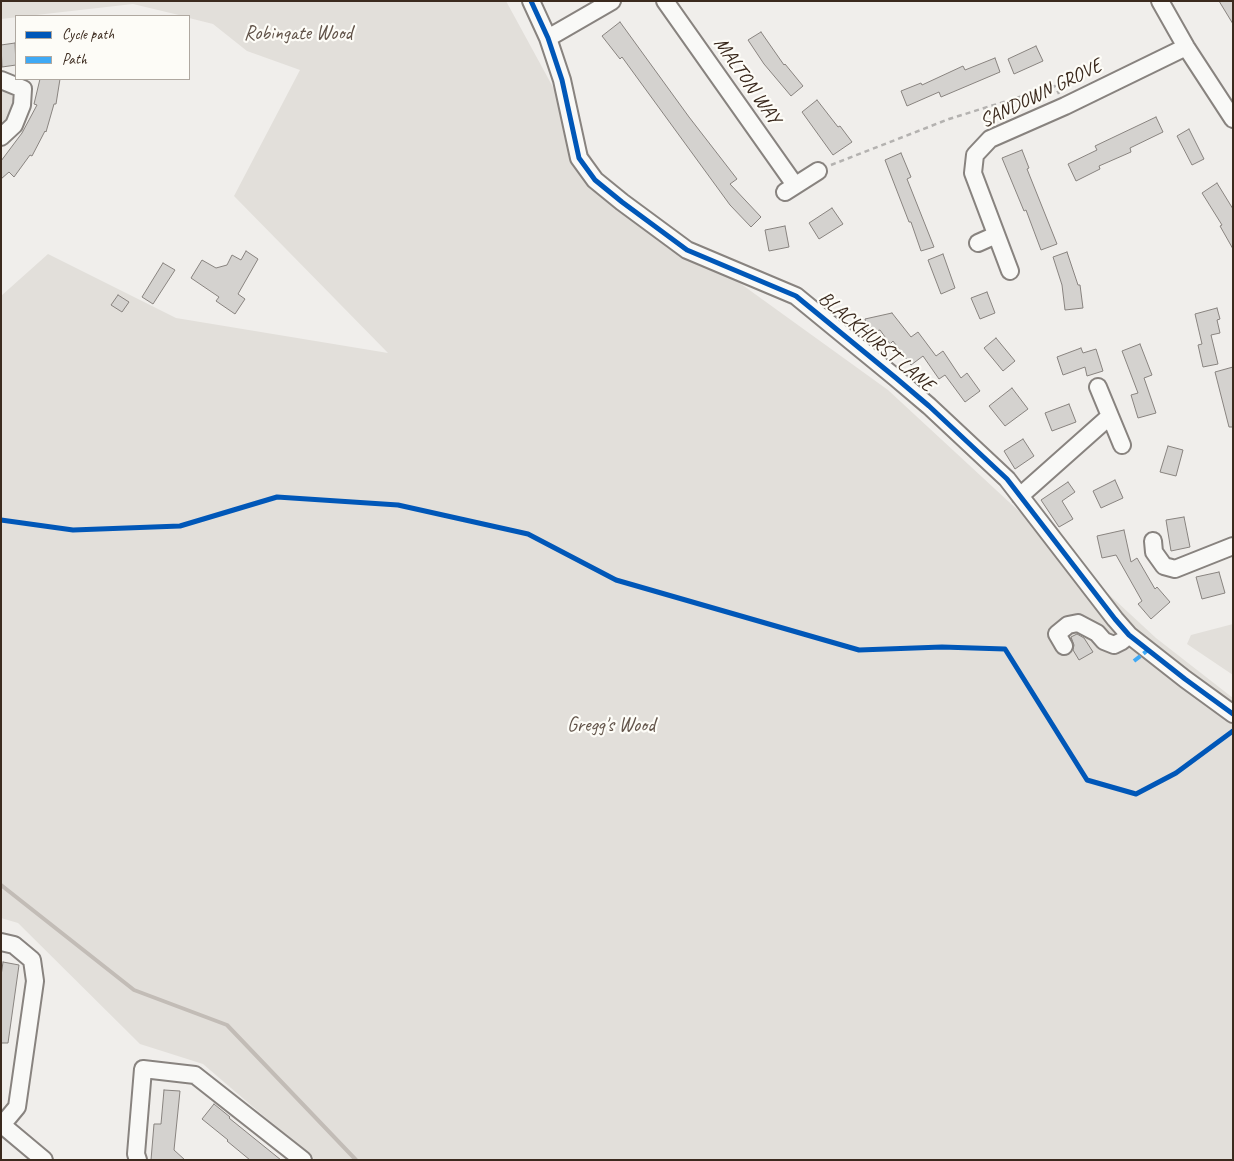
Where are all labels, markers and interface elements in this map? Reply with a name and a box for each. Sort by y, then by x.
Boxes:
legend [15,15,190,80]
park label: Robingate Wood [244,22,352,46]
text: Cycle path [62,25,114,44]
street label: MALTON WAY [708,33,786,129]
text: Path [62,50,87,69]
street label: SANDOWN GROVE [976,54,1106,134]
street label: BLACKHURST LANE [813,287,939,397]
park label: Gregg's Wood [567,714,655,738]

